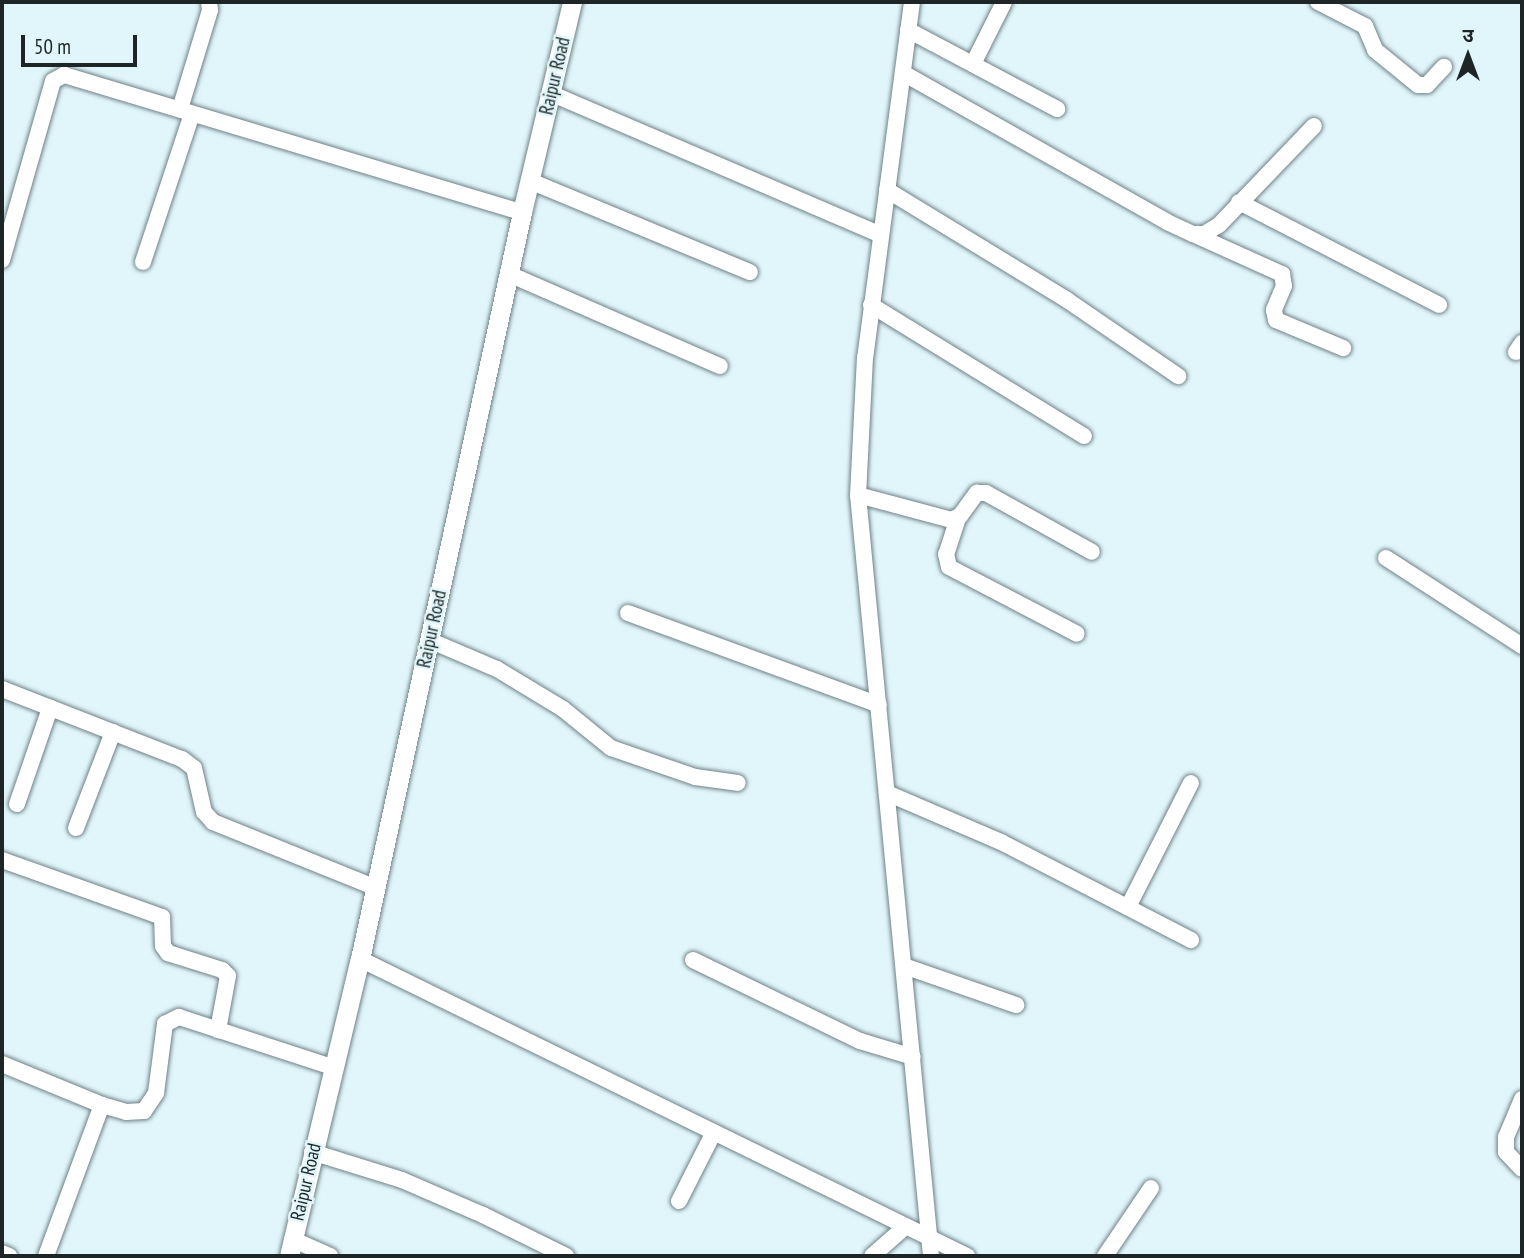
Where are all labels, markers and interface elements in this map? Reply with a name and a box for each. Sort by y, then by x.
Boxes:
scale bar [24,21,140,65]
north arrow [1433,21,1503,91]
text: उ [1462,23,1474,47]
text: 50 m [34,33,71,60]
street label: Raipur Road [535,35,575,117]
street label: Raipur Road [413,588,451,670]
street label: Raipur Road [286,1141,326,1223]

